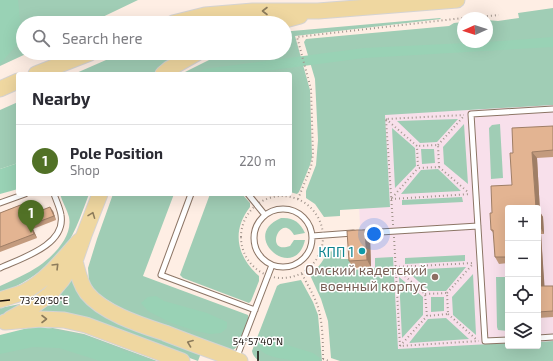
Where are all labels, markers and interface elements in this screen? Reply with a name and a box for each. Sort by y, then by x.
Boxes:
one-way arrow [262,7,268,15]
north arrow [457,12,493,48]
search box [16,16,292,60]
icon: search [30,27,52,49]
text: Search here [62,29,143,47]
text: Nearby [32,88,90,108]
text: Pole Position [70,144,163,162]
text: 1 [42,153,48,169]
text: 220 m [239,153,276,169]
text: Shop [70,162,100,178]
pin: 1 [18,200,44,233]
map controls [505,205,541,349]
button: + [505,205,541,241]
one-way arrow [87,211,95,218]
your location [364,224,384,244]
button: − [505,241,541,277]
place label: КПП 1 [318,243,354,260]
marker: КПП 1 [357,246,367,256]
place label: Омский кадетский военный корпус [305,261,427,294]
one-way arrow [51,263,59,271]
marker: Омский кадетский военный корпус [430,272,440,282]
button: locate [505,277,541,313]
text: 73°20'50"E [20,294,69,306]
button: layers [505,313,541,349]
one-way arrow [41,315,47,323]
text: 54°57'40"N [233,335,283,347]
one-way arrow [186,339,193,347]

